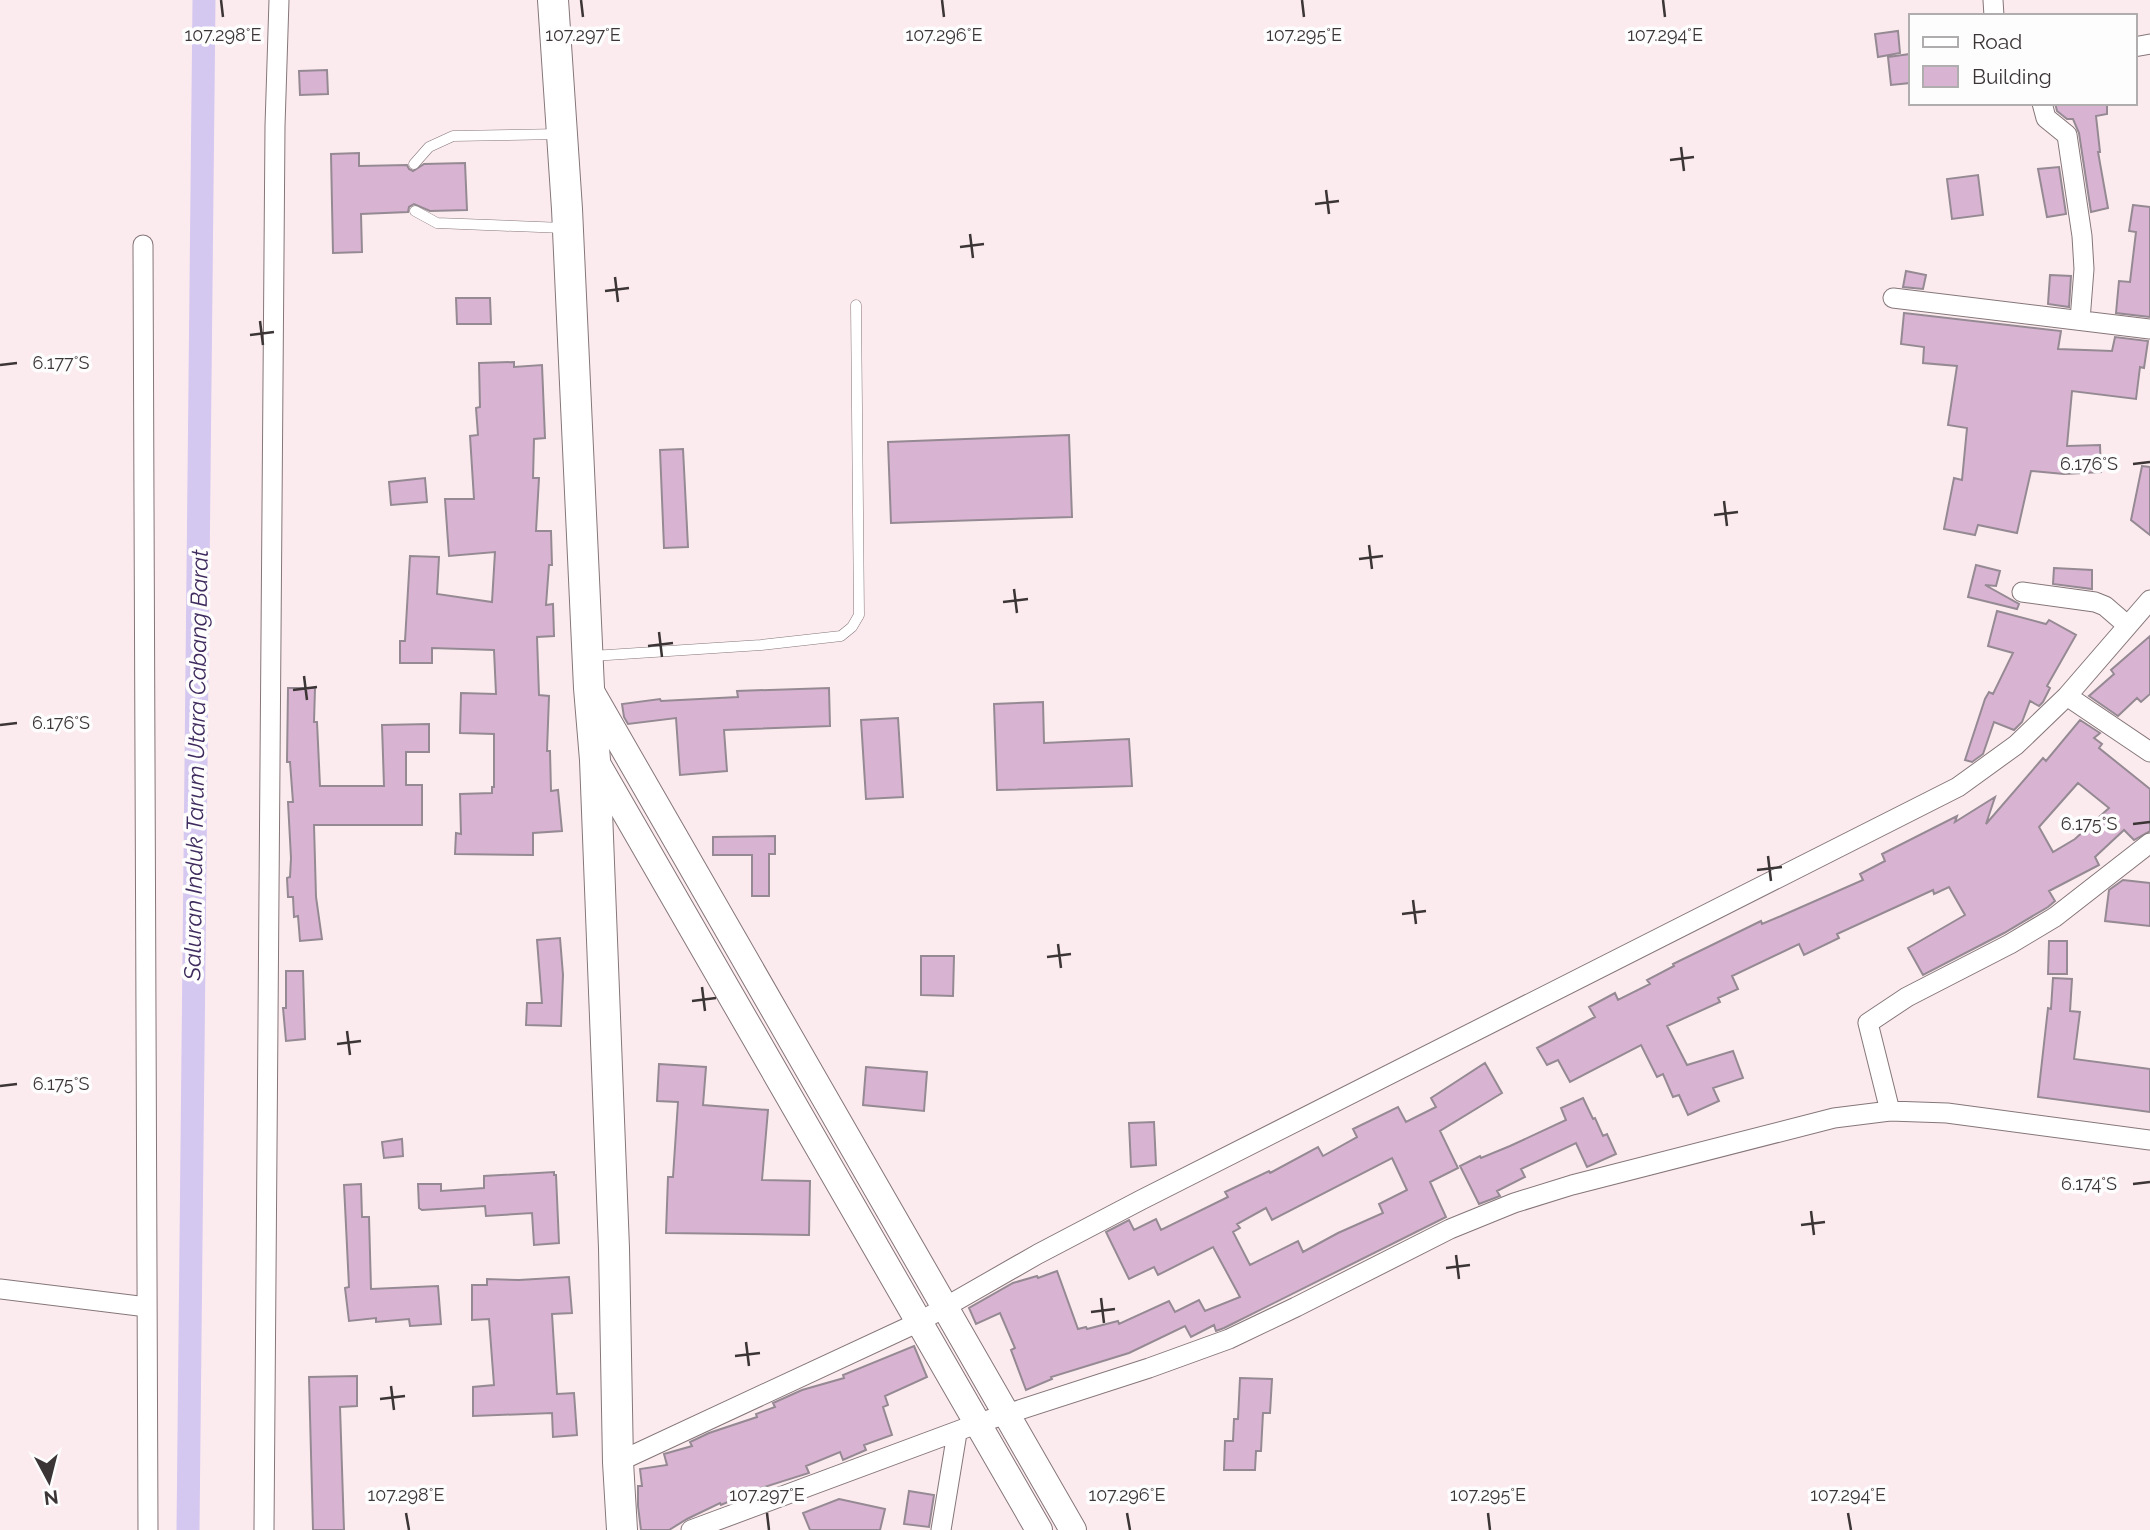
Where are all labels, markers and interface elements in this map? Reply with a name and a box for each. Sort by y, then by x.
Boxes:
legend [1909,14,2136,105]
text: 107.298°E [185,24,261,45]
text: 107.297°E [545,24,621,45]
text: 107.296°E [906,24,983,45]
text: 107.295°E [1266,24,1342,45]
text: 107.294°E [1627,24,1703,45]
text: Road [1972,29,2022,54]
text: Building [1972,64,2052,89]
text: 6.177°S [33,352,89,373]
text: 6.176°S [2060,453,2118,474]
water label: Saluran Induk Tarum Utara Cabang Barat [178,549,213,982]
text: 6.176°S [32,712,90,733]
text: 6.175°S [2061,813,2117,834]
text: 6.175°S [33,1073,89,1094]
text: 6.174°S [2061,1173,2117,1194]
north arrow [14,1446,84,1516]
text: 107.298°E [368,1484,444,1505]
text: 107.297°E [729,1484,805,1505]
text: 107.296°E [1089,1484,1166,1505]
text: 107.295°E [1450,1484,1526,1505]
text: 107.294°E [1810,1484,1886,1505]
text: N [43,1486,60,1510]

